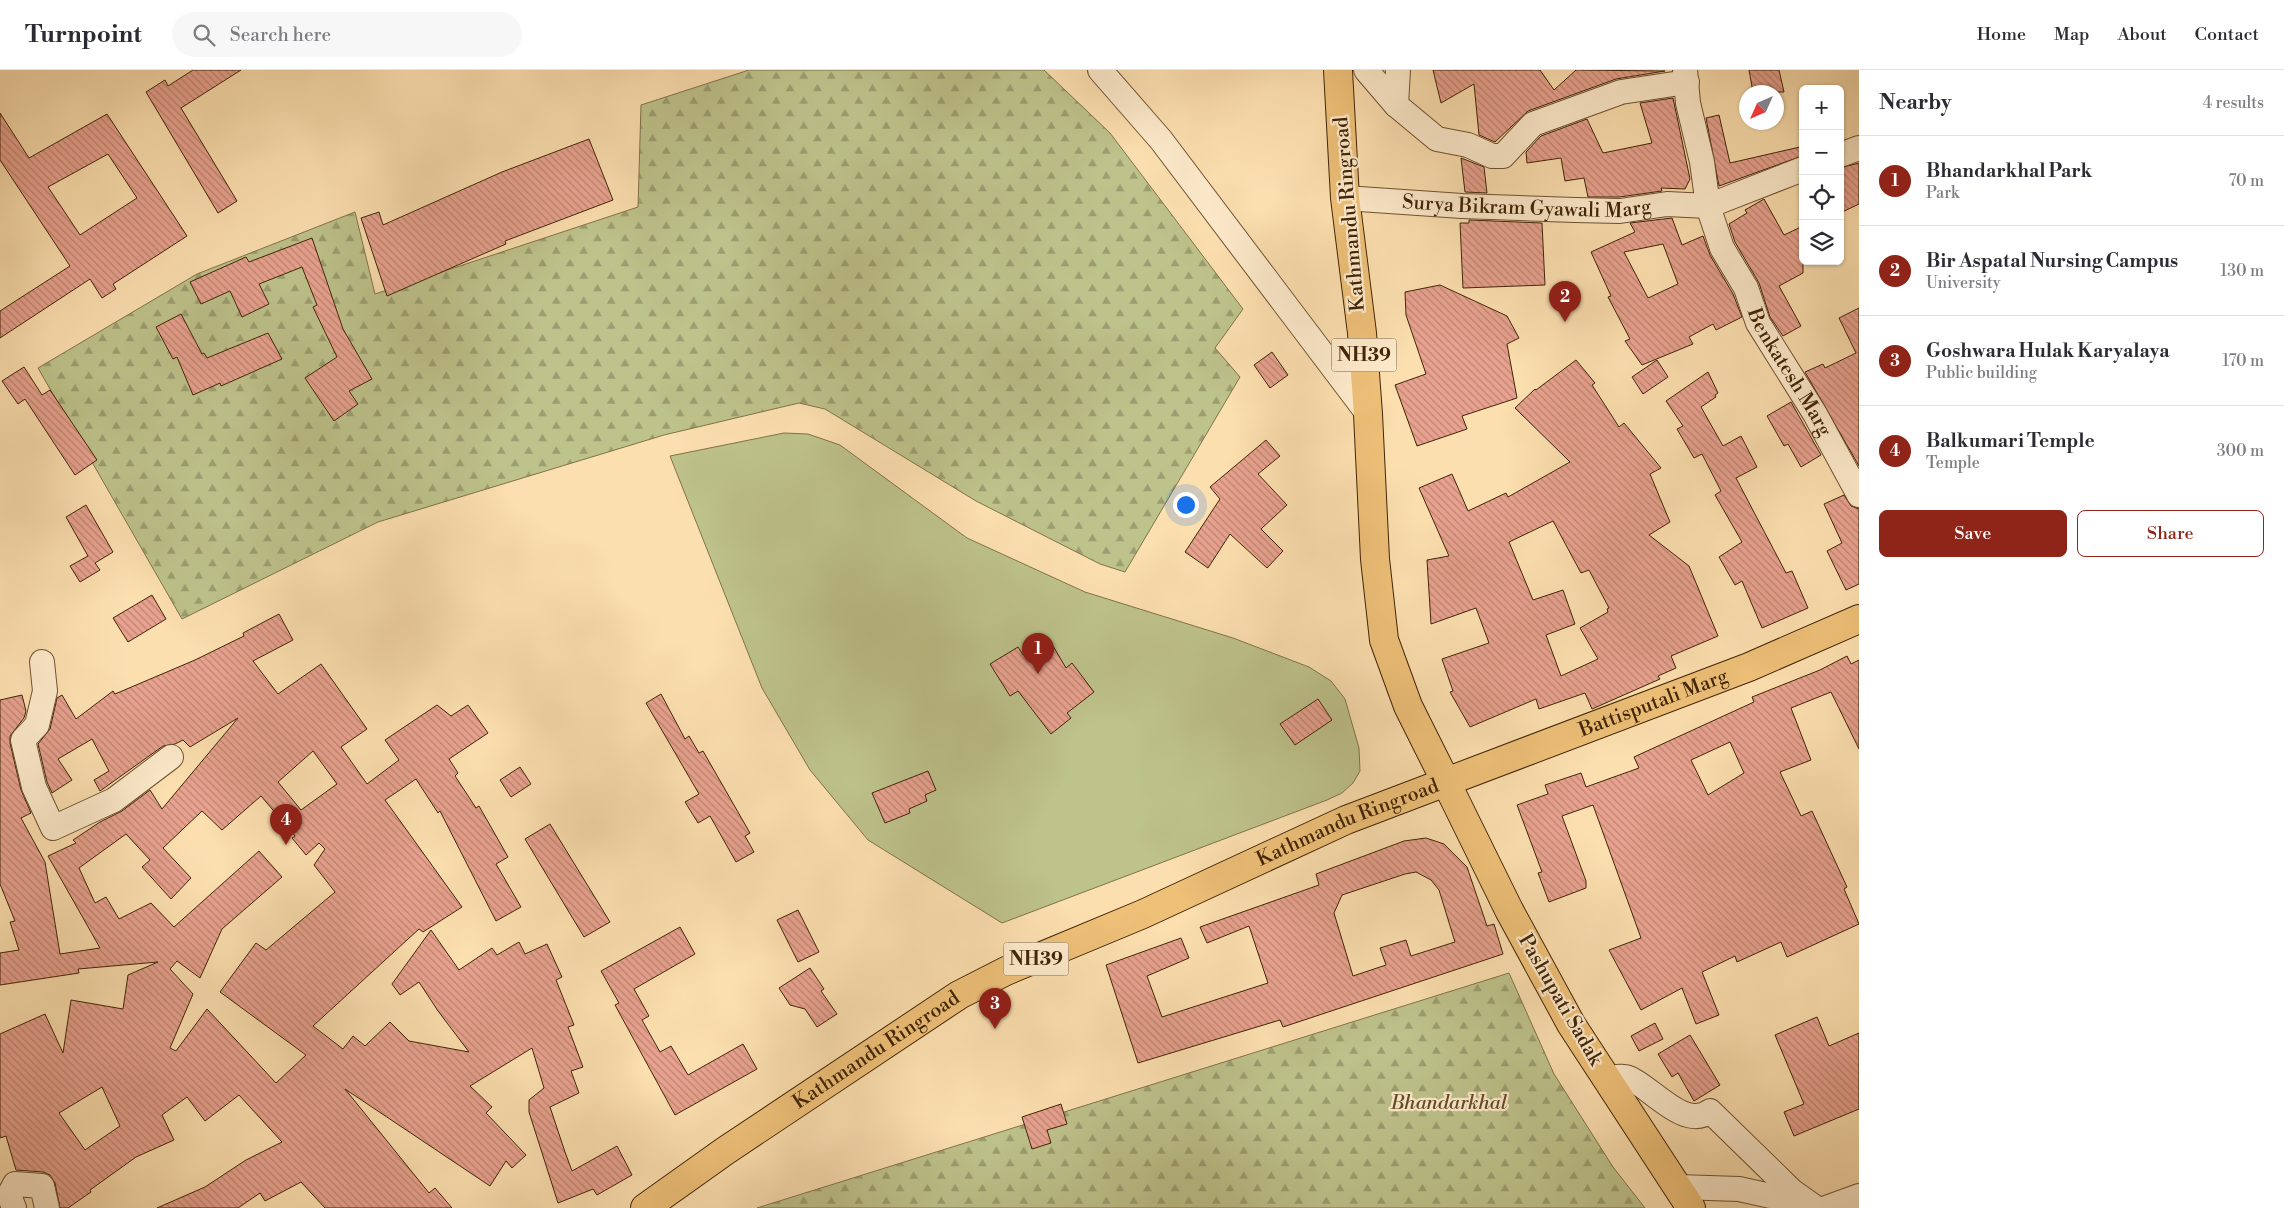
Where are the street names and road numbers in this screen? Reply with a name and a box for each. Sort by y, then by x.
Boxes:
street label: Kathmandu Ringroad [1329,115,1371,312]
street label: Surya Bikram Gyawali Marg [1401,189,1653,224]
street label: Benkatesh Marg [1741,304,1838,441]
road number: NH39 [1332,338,1396,372]
street label: Battisputali Marg [1574,663,1732,743]
street label: Kathmandu Ringroad [1253,773,1443,872]
street label: Pashupati Sadak [1512,930,1609,1072]
road number: NH39 [1004,942,1068,976]
street label: Kathmandu Ringroad [788,985,965,1115]

